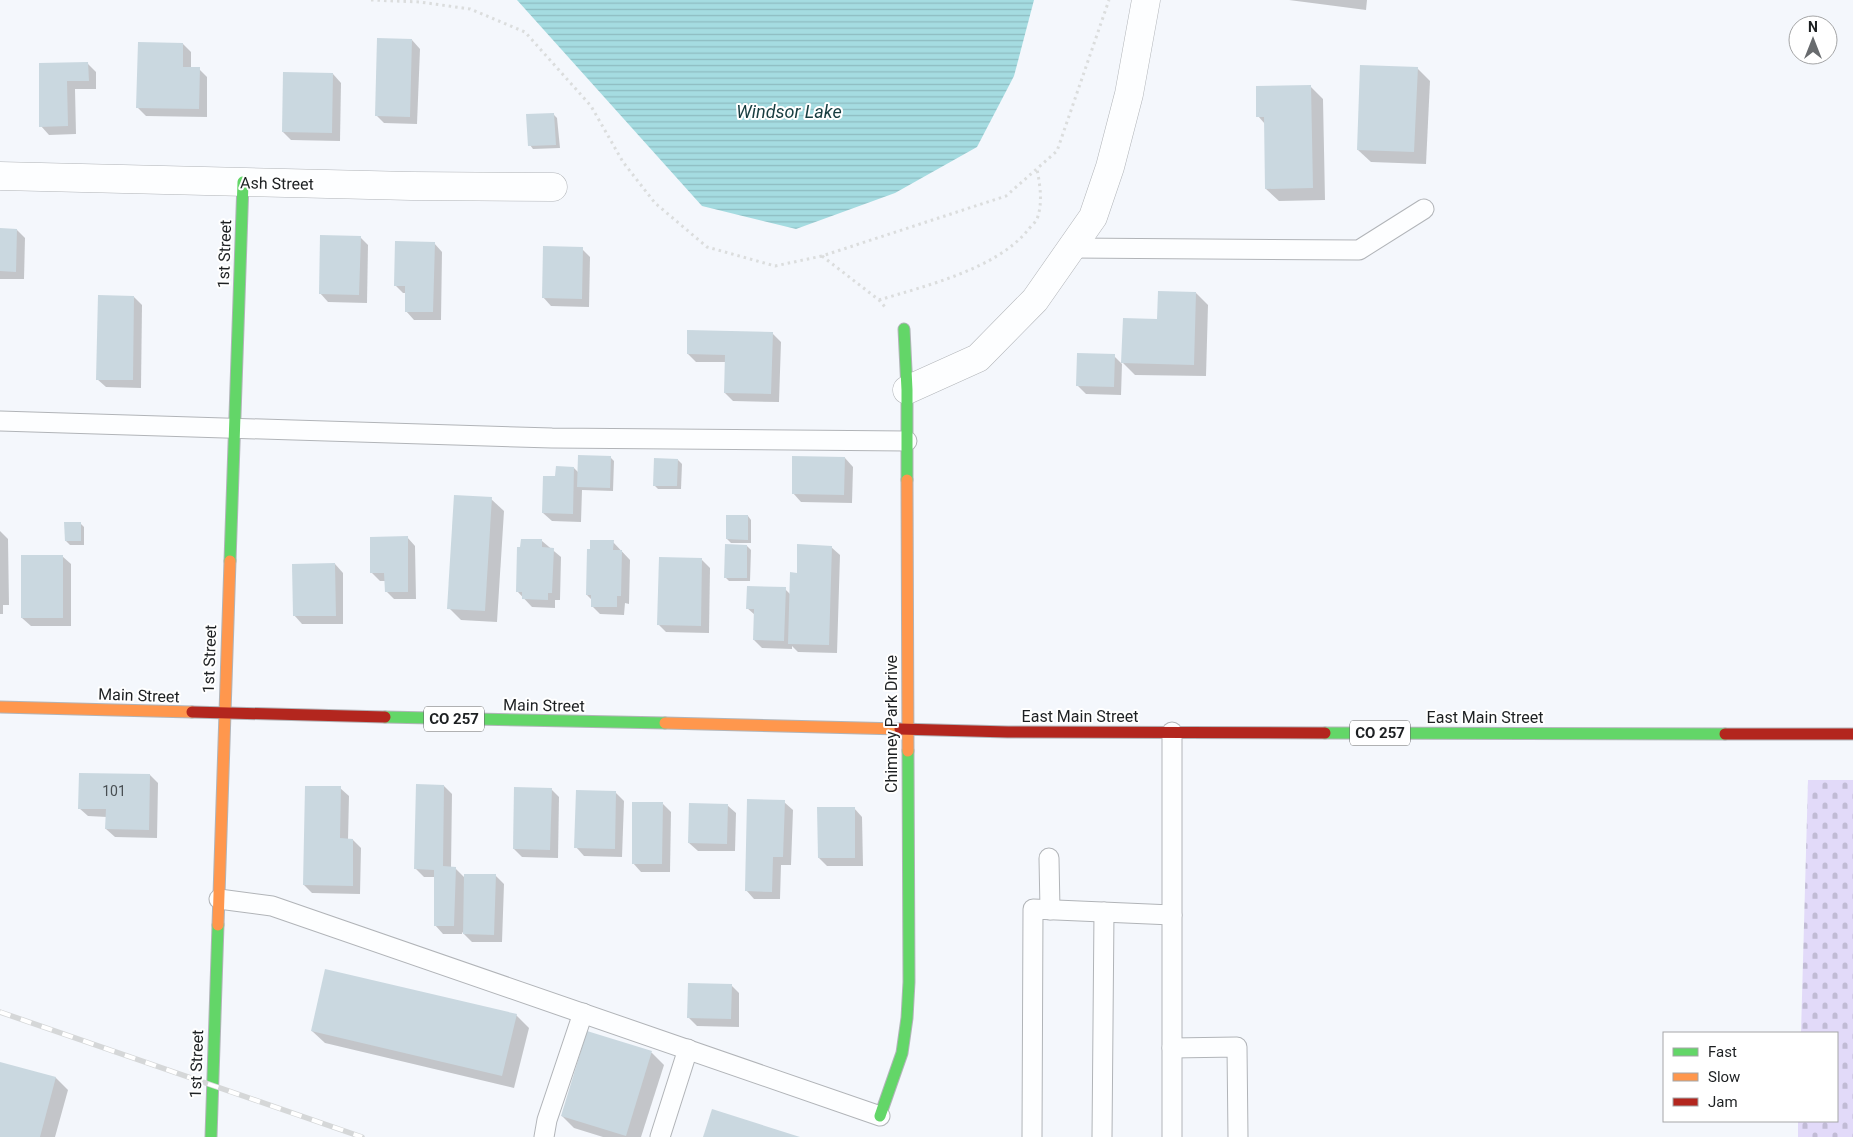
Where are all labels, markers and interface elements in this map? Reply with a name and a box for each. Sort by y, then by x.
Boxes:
north arrow [1788,15,1838,65]
text: N [1808,19,1818,35]
water label: Windsor Lake [736,101,842,122]
street label: Ash Street [240,173,314,194]
street label: 1st Street [214,219,235,289]
street label: 1st Street [199,624,220,694]
street label: Chimney Park Drive [882,655,901,793]
street label: Main Street [98,685,180,706]
street label: Main Street [503,695,585,716]
road number: CO 257 [424,706,484,732]
street label: East Main Street [1022,707,1138,726]
street label: East Main Street [1427,708,1543,727]
road number: CO 257 [1350,720,1410,746]
house number: 101 [102,783,126,799]
street label: 1st Street [186,1029,207,1099]
legend [1663,1032,1838,1122]
text: Fast [1708,1043,1737,1061]
text: Slow [1708,1068,1740,1086]
text: Jam [1708,1093,1738,1111]

